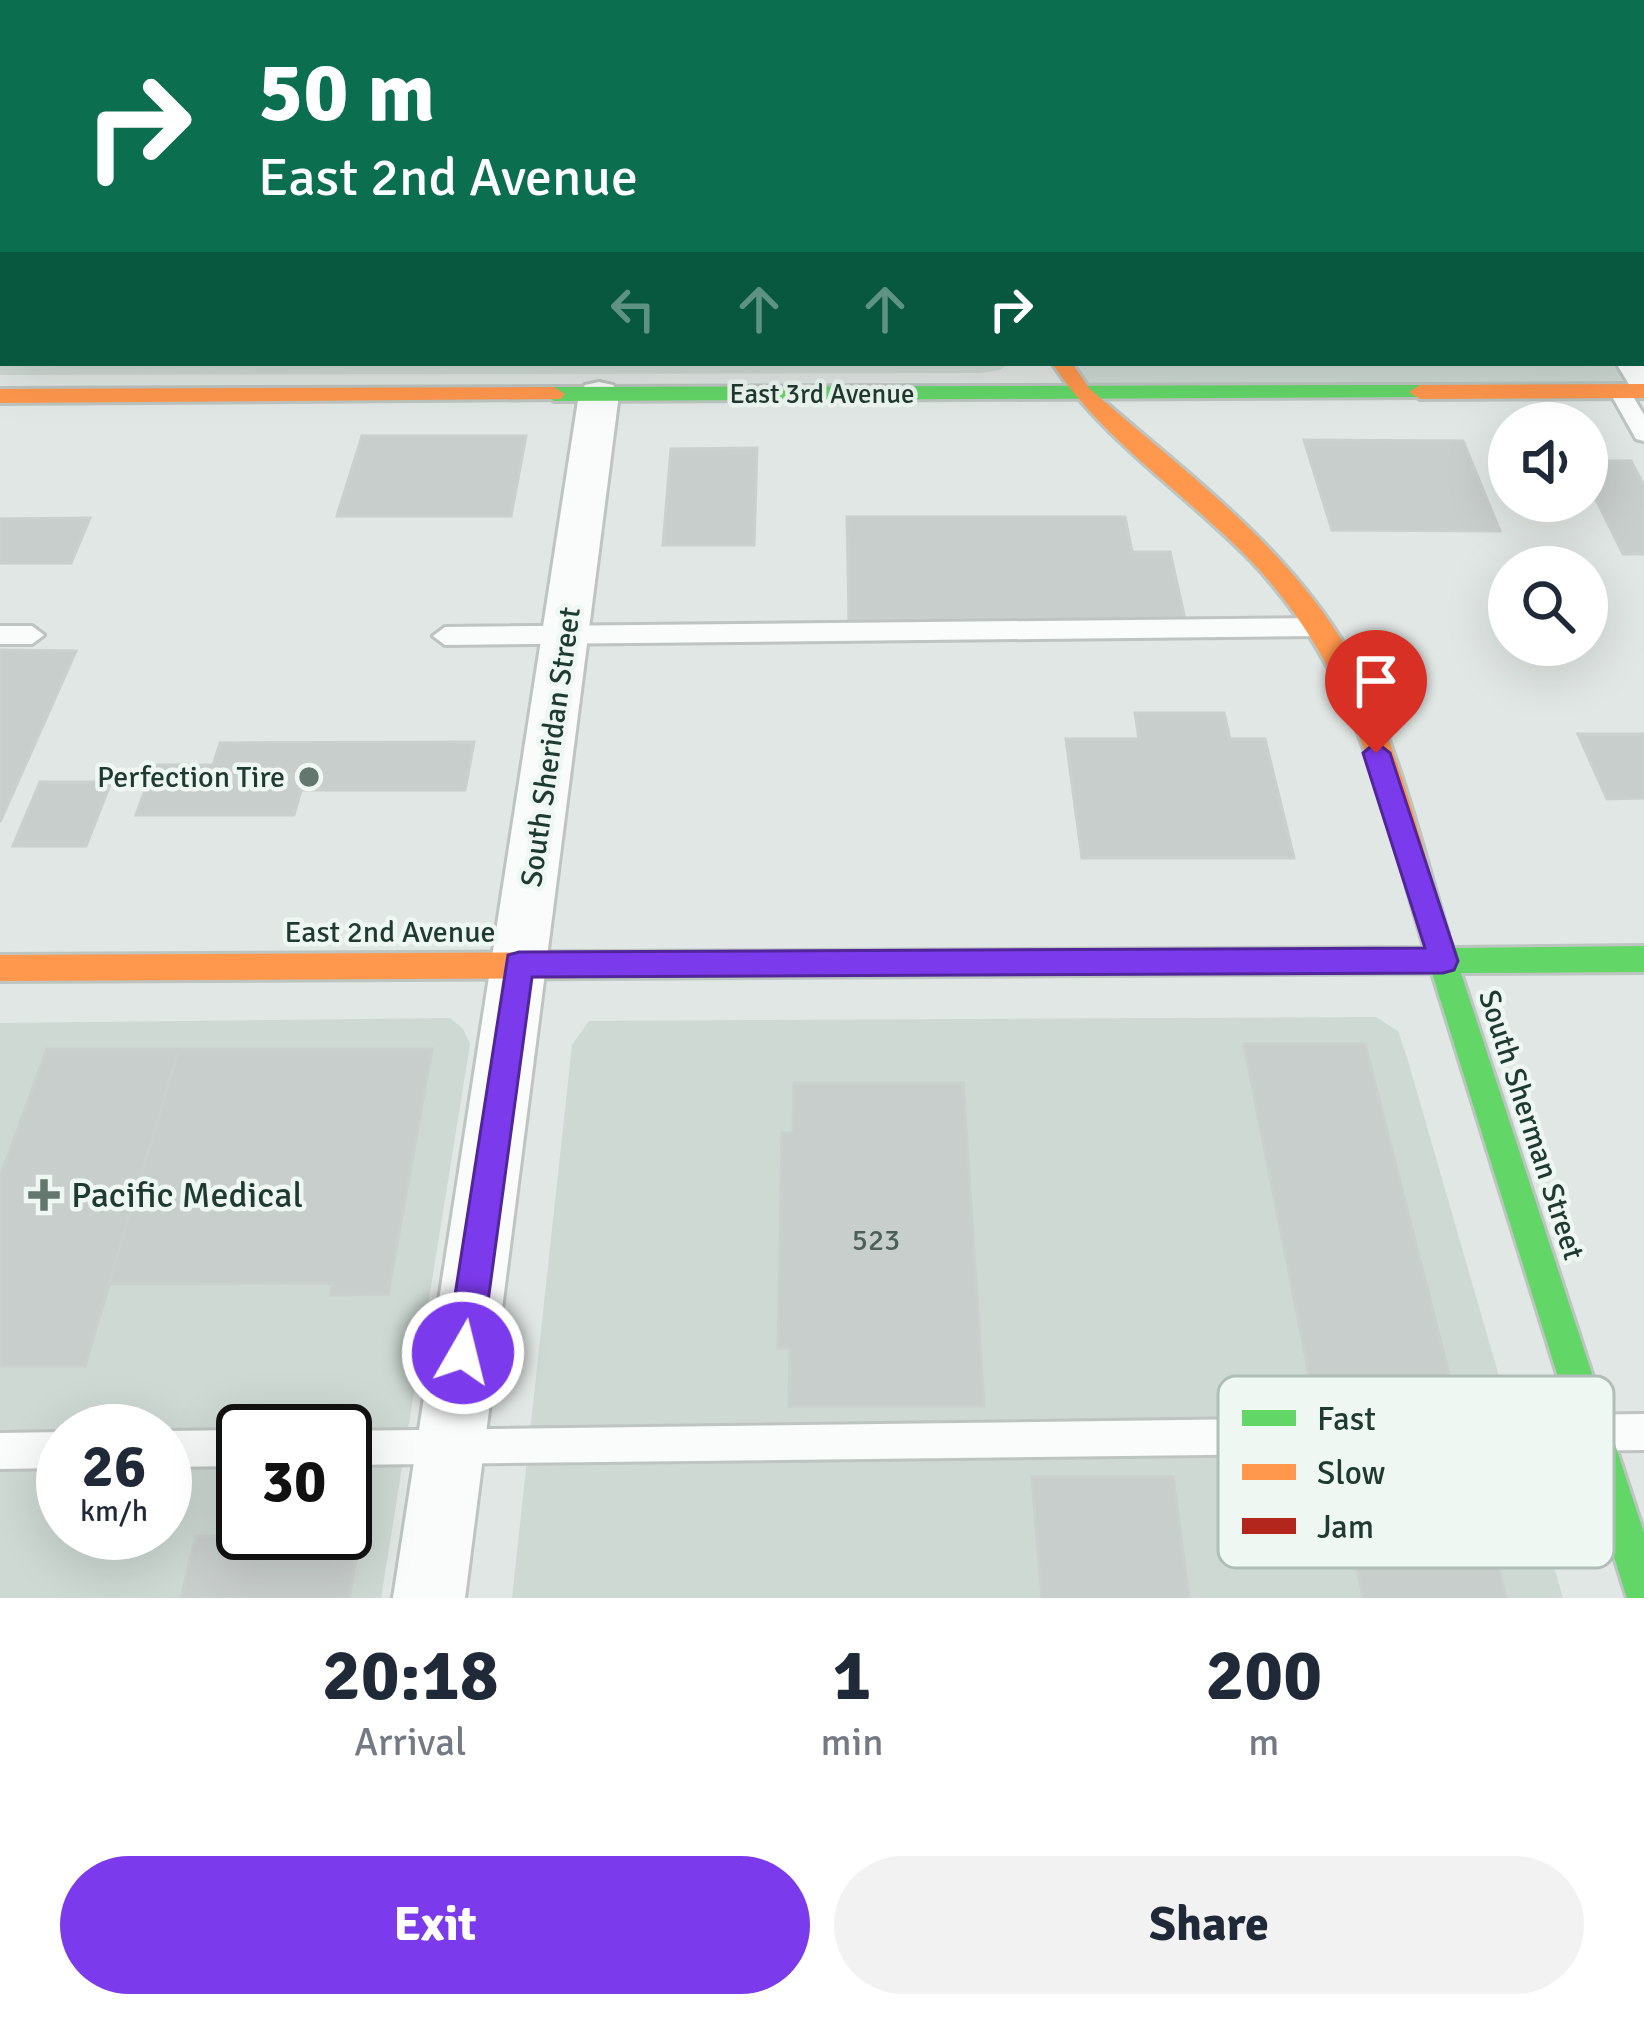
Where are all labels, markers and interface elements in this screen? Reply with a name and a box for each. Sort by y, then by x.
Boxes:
text: 50 m [258,41,435,145]
icon: right [60,48,216,204]
text: East 2nd Avenue [258,144,638,211]
icon: left [600,276,666,342]
icon: ahead [726,276,792,342]
icon: ahead [852,276,918,342]
icon: right [978,276,1044,342]
street label: East 3rd Avenue [730,378,914,411]
map controls [1488,402,1608,666]
button: sound [1488,402,1608,522]
button: search [1488,546,1608,666]
street label: South Sheridan Street [513,605,589,889]
pin [1325,630,1427,753]
icon: arrive [1343,648,1409,714]
place label: Perfection Tire [97,759,285,796]
marker: Perfection Tire [296,764,322,790]
street label: East 2nd Avenue [284,914,496,951]
street label: South Sherman Street [1470,985,1592,1265]
place label: Pacific Medical [71,1173,303,1218]
marker: Pacific Medical [28,1179,60,1211]
house number: 523 [852,1222,900,1259]
position arrow [400,1290,526,1416]
legend [1218,1376,1614,1568]
text: Fast [1317,1399,1376,1440]
speed limit sign: 30 [216,1404,372,1560]
text: 26 [82,1430,146,1504]
text: Slow [1317,1453,1386,1494]
text: km/h [80,1493,148,1530]
text: Jam [1317,1507,1374,1548]
text: 20:18 [322,1631,499,1720]
text: 1 [833,1631,871,1720]
text: 200 [1205,1631,1322,1720]
text: Arrival [354,1718,466,1766]
text: min [821,1718,884,1766]
text: m [1248,1718,1279,1766]
button: Exit [60,1856,810,1994]
button: Share [834,1856,1584,1994]

